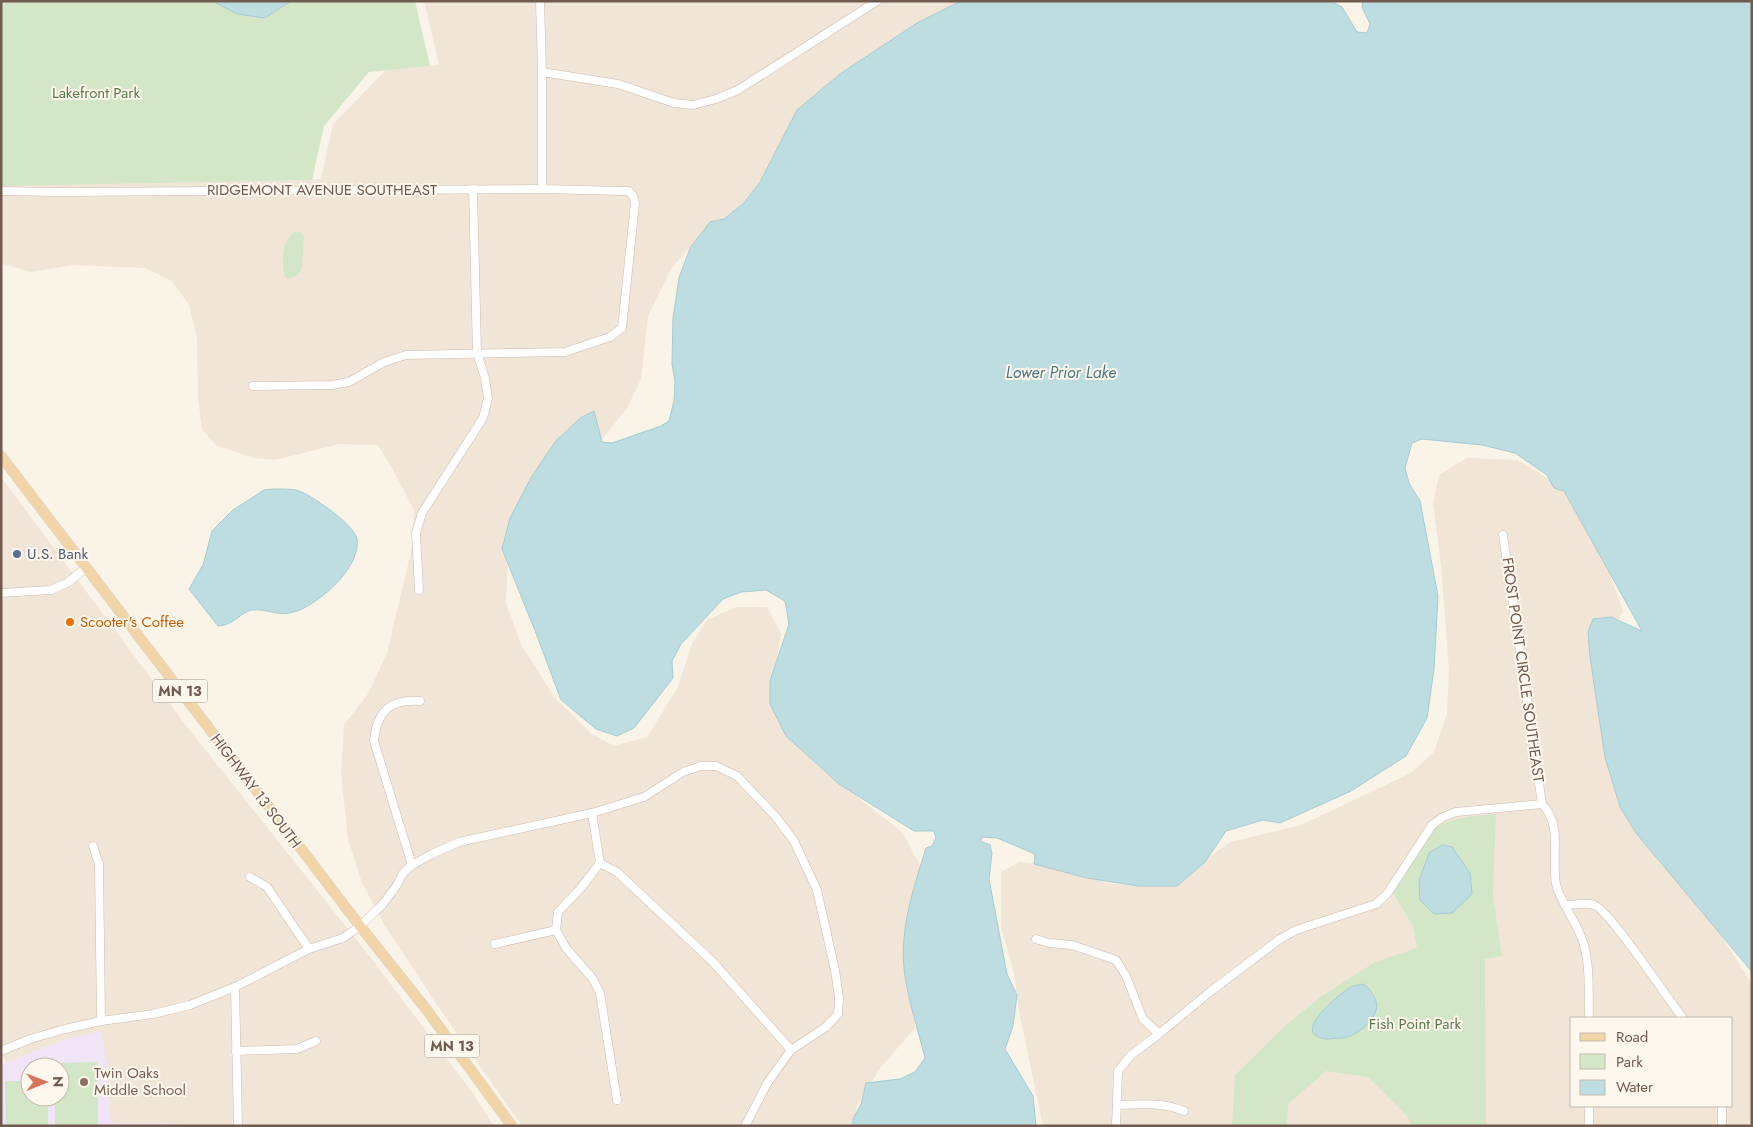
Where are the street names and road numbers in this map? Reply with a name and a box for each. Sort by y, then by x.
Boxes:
street label: RIDGEMONT AVENUE SOUTHEAST [207,179,437,201]
street label: FROST POINT CIRCLE SOUTHEAST [1496,556,1550,784]
road number: MN 13 [152,679,208,702]
street label: HIGHWAY 13 SOUTH [206,729,306,853]
road number: MN 13 [424,1034,480,1058]

